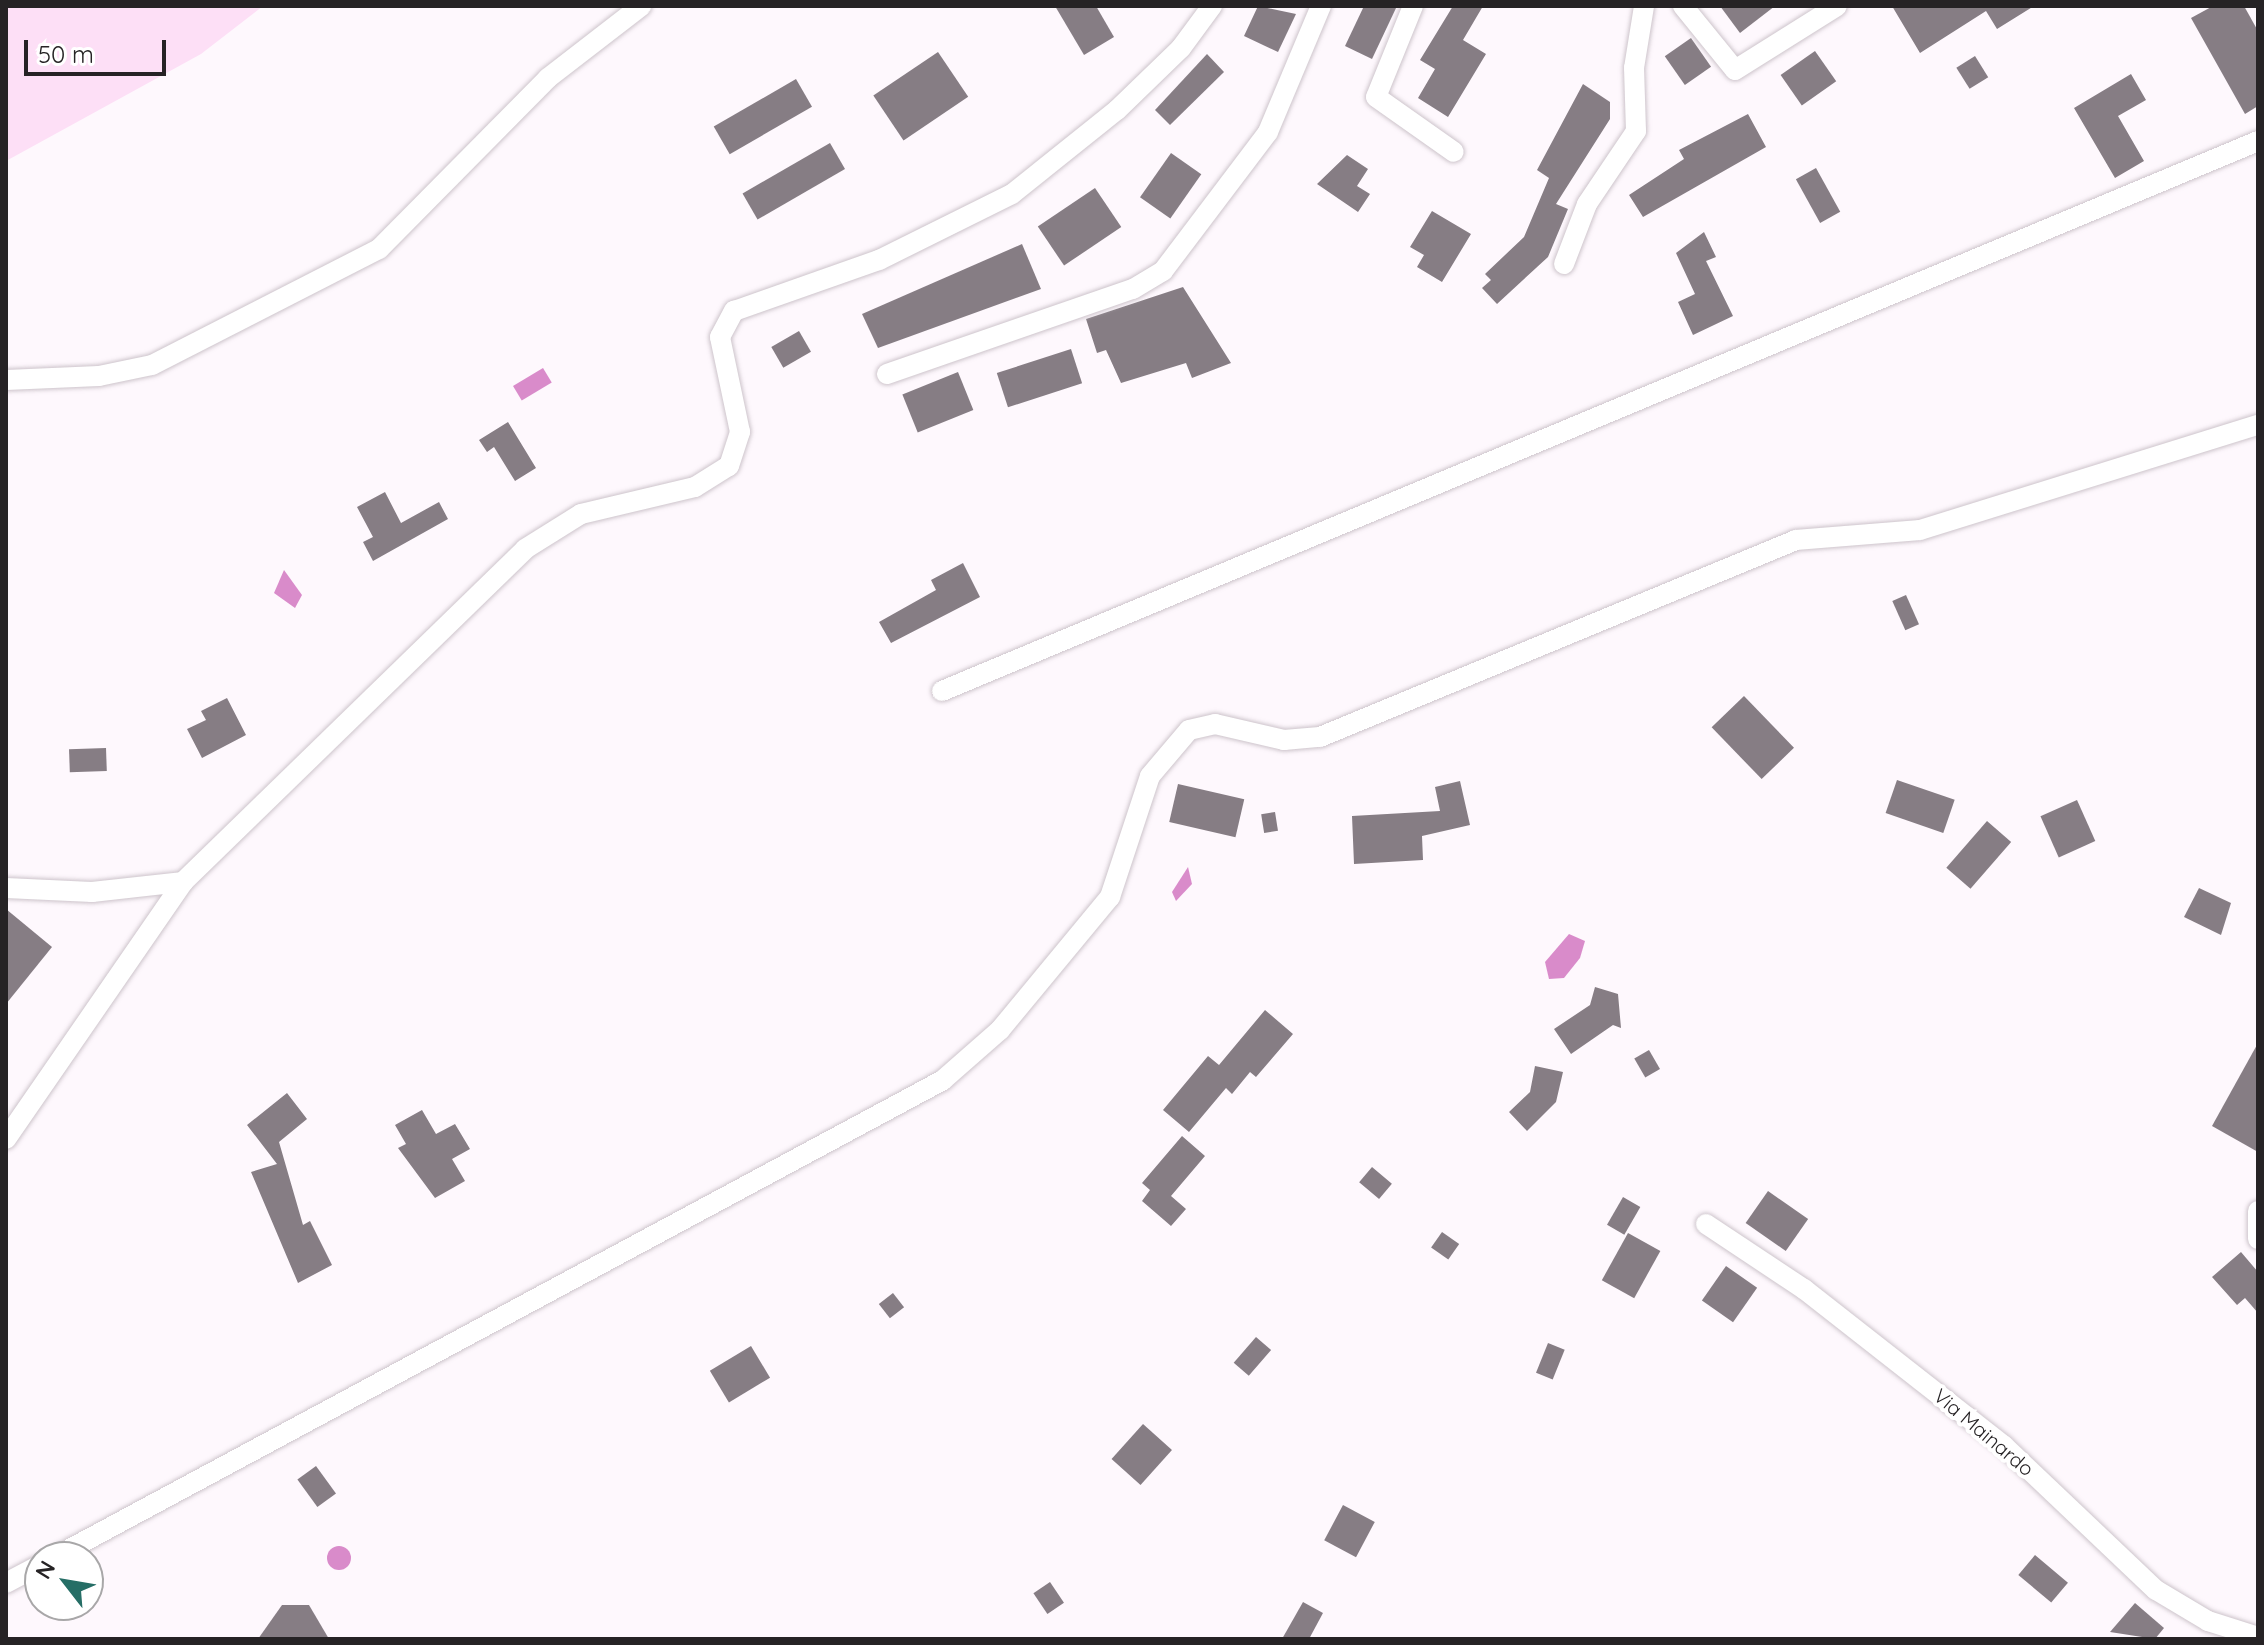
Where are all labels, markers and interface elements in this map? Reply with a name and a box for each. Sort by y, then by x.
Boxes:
scale bar [28,24,170,74]
text: 50 m [38,39,94,69]
street label: Via Mainardo [1929,1383,2039,1481]
north arrow [24,1541,104,1621]
text: N [29,1556,61,1584]

